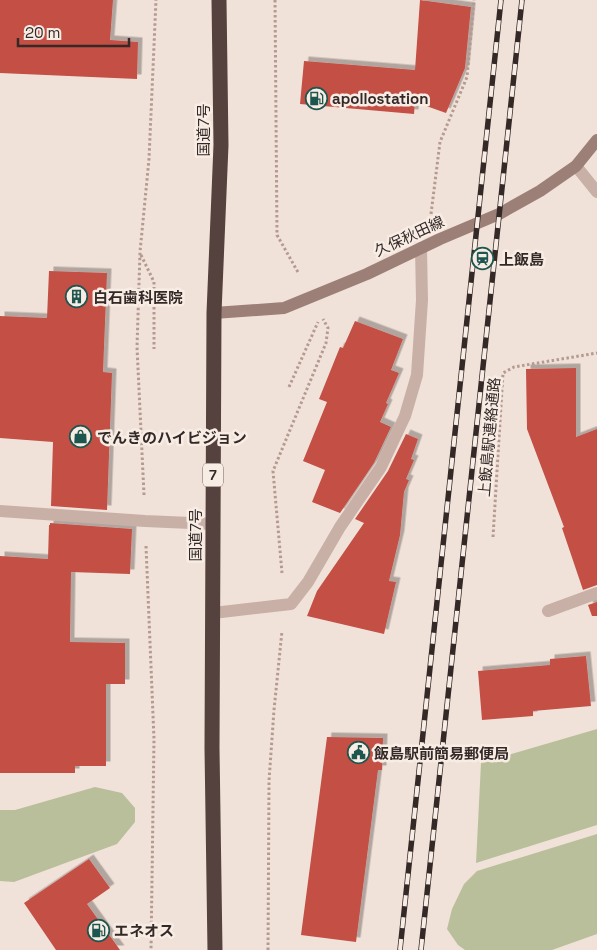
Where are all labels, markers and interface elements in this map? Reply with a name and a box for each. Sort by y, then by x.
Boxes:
scale bar [18,15,129,47]
text: 20 m [25,23,60,42]
fuel station icon: apollostation [304,86,328,110]
place label: apollostation [332,89,429,108]
street label: 国道7号 [194,103,213,157]
street label: 久保秋田線 [371,212,447,260]
station icon: 上飯島 [471,247,495,271]
place label: 上飯島 [499,250,544,269]
building icon: 白石歯科医院 [65,285,89,309]
place label: 白石歯科医院 [93,288,183,307]
street label: 上飯島駅連絡通路 [474,376,504,498]
shop icon: でんきのハイビジョン [69,425,93,449]
place label: でんきのハイビジョン [97,428,247,447]
road number: 7 [203,464,223,486]
street label: 国道7号 [186,508,205,562]
public building icon: 飯島駅前簡易郵便局 [346,741,370,765]
place label: 飯島駅前簡易郵便局 [374,744,509,763]
fuel station icon: エネオス [86,918,110,942]
place label: エネオス [114,921,174,940]

